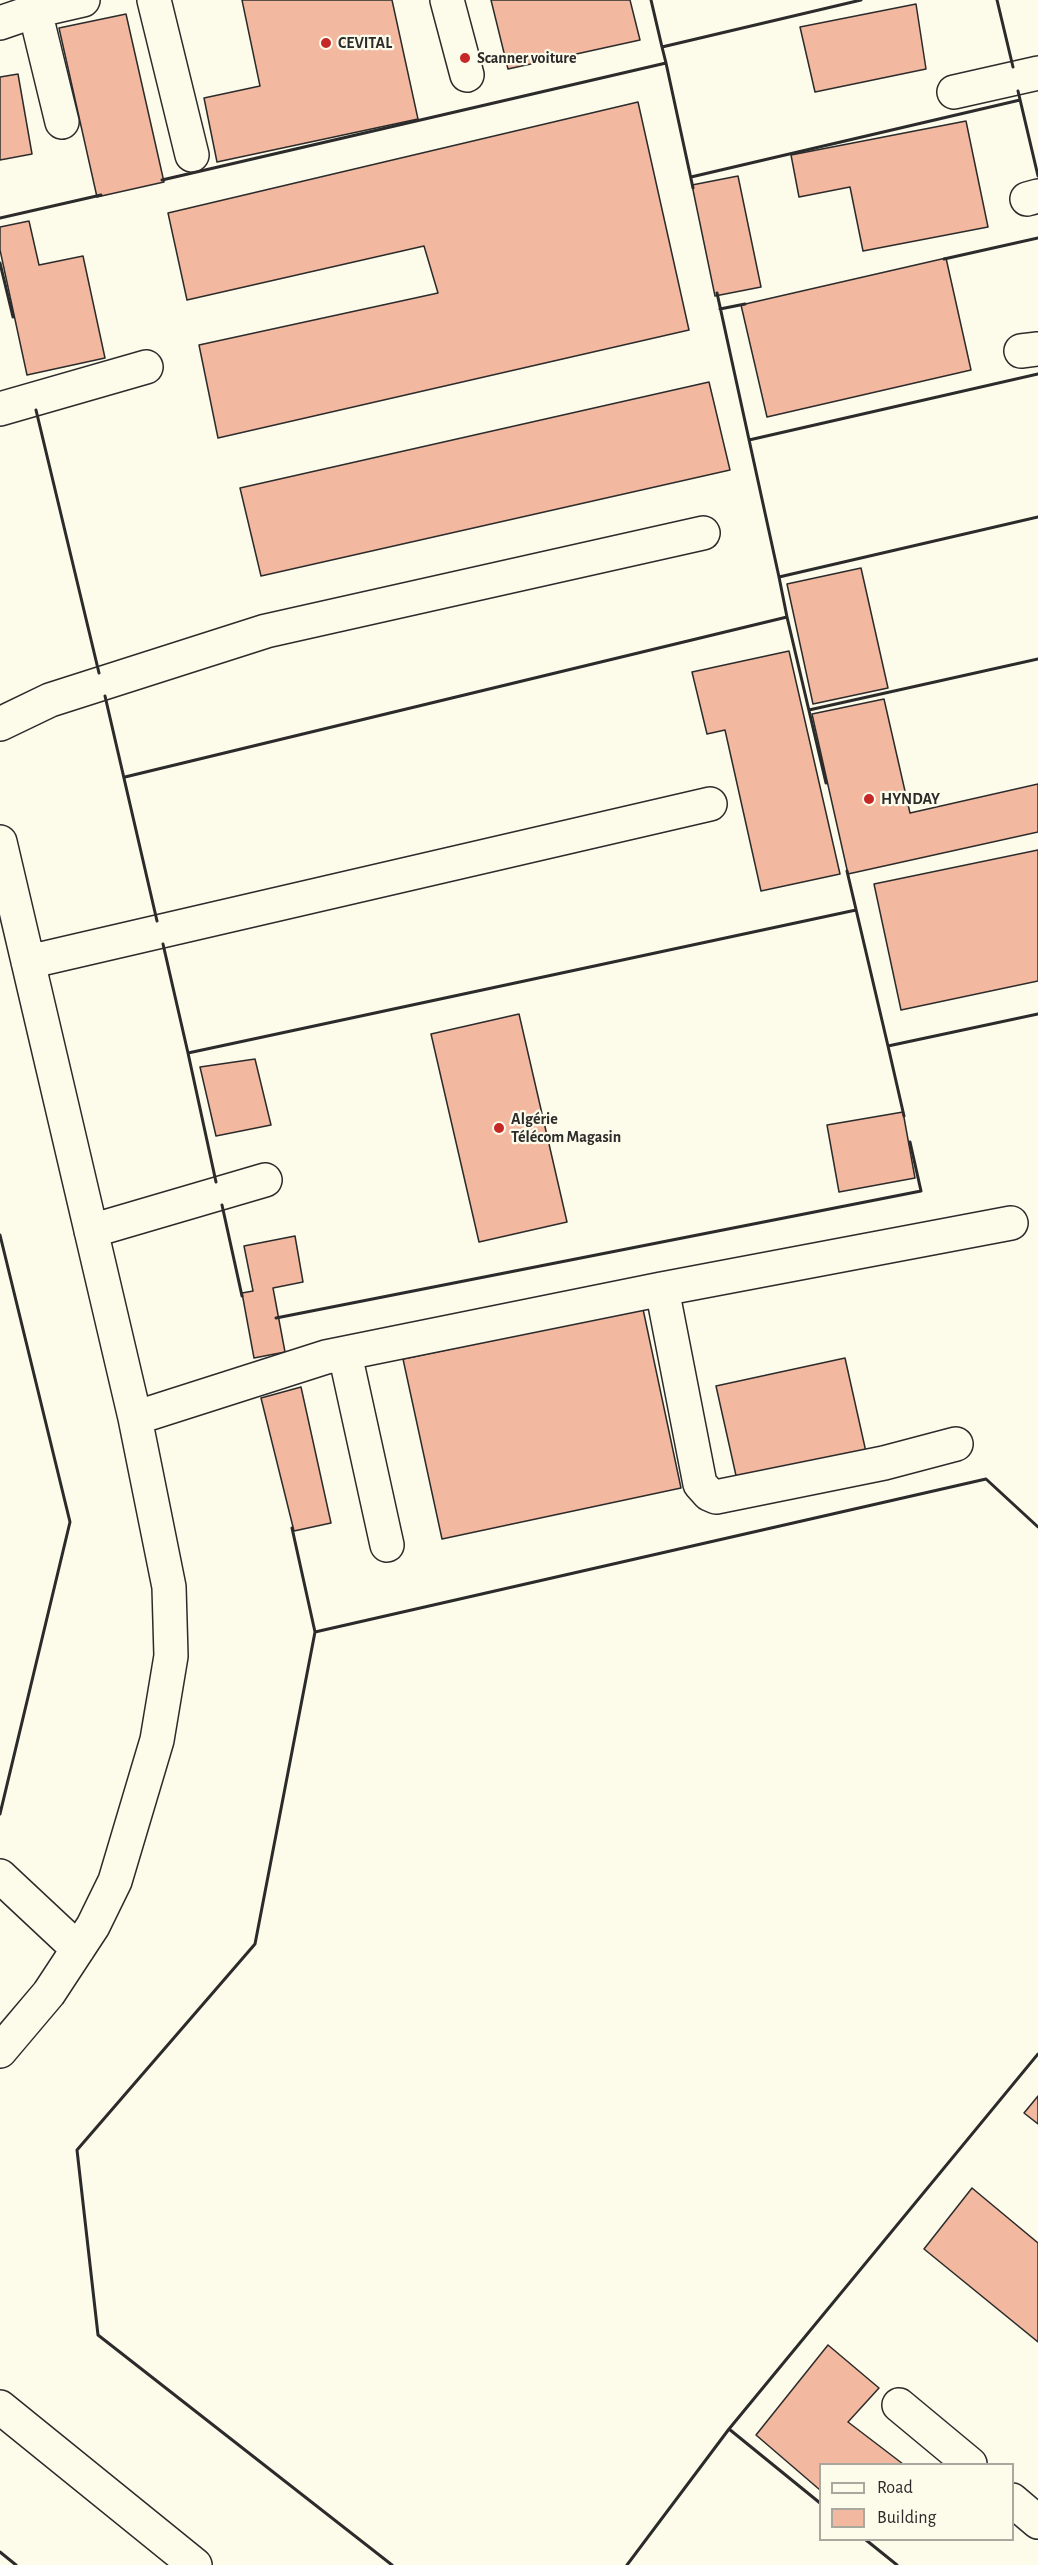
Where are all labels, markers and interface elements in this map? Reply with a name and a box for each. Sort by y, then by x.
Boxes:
place label: CEVITAL [338,33,392,53]
marker: CEVITAL [319,36,333,50]
place label: Scanner voiture [477,48,576,68]
marker: Scanner voiture [458,51,472,65]
place label: HYNDAY [881,789,940,809]
marker: HYNDAY [862,792,876,806]
place label: Algérie Télécom Magasin [511,1109,621,1147]
marker: Algérie Télécom Magasin [492,1121,506,1135]
legend [819,2463,1014,2541]
text: Road [877,2479,913,2497]
text: Building [877,2509,936,2527]

